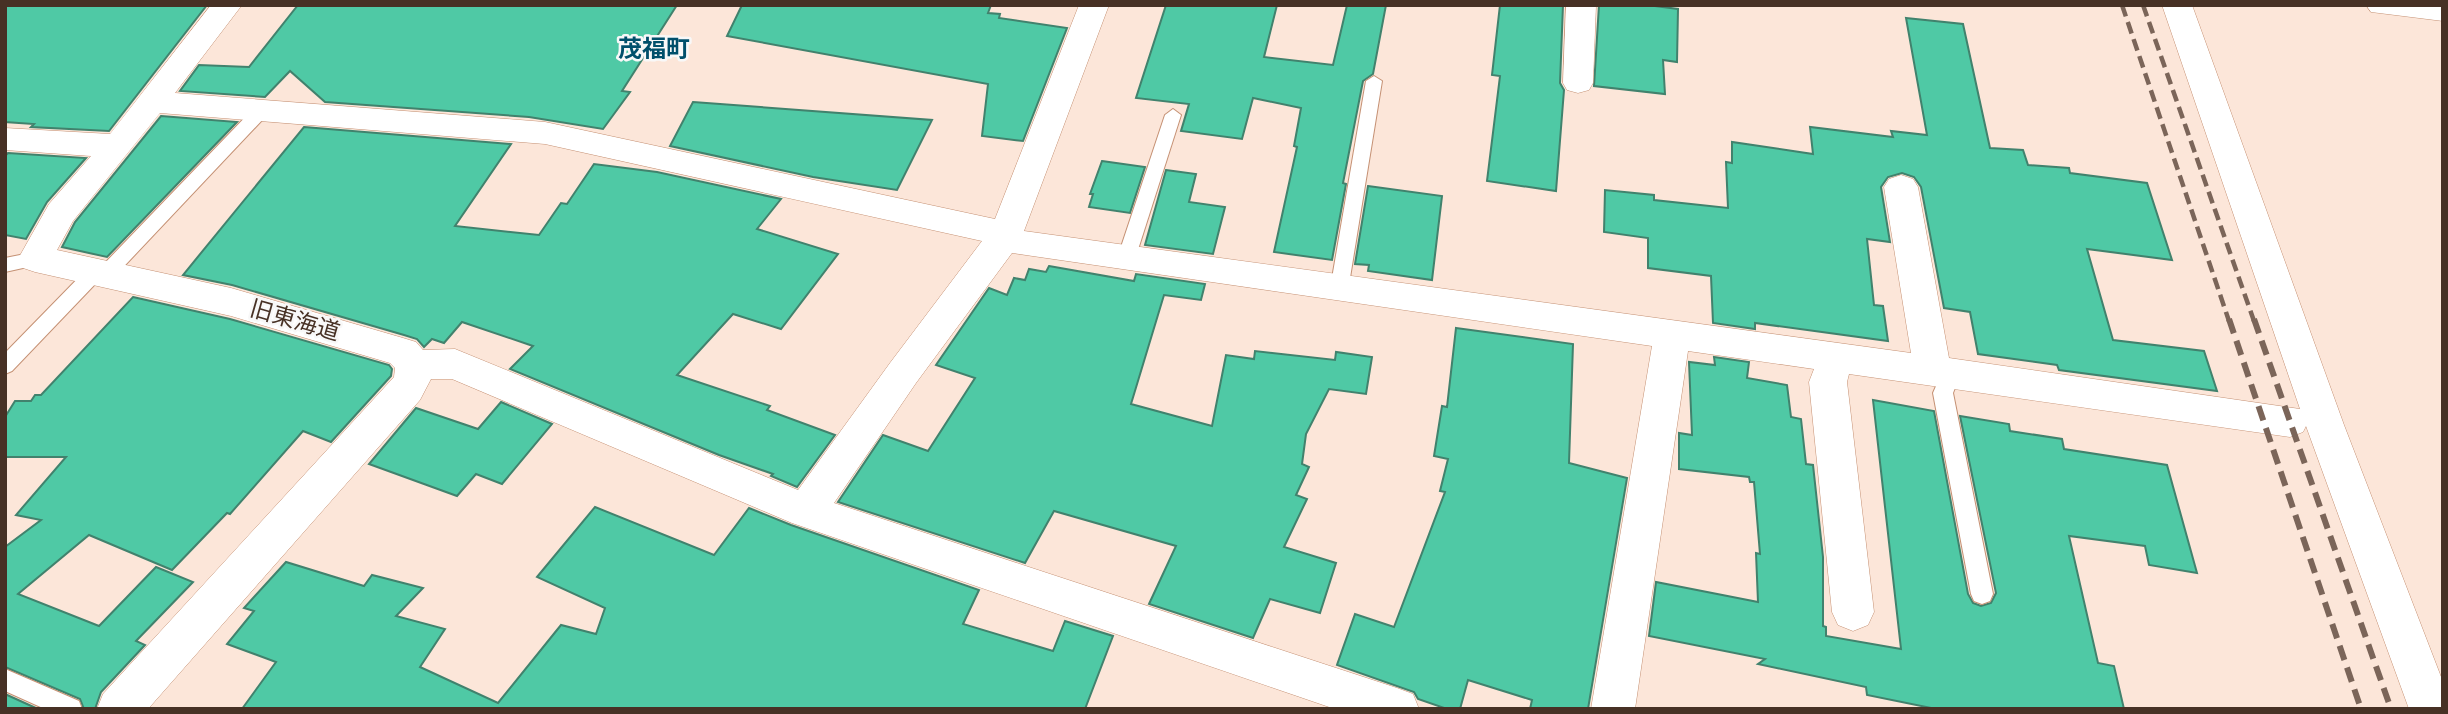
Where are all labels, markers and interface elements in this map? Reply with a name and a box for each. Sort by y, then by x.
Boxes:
district label: 茂福町 [618,35,690,62]
street label: 旧東海道 [247,295,343,345]

